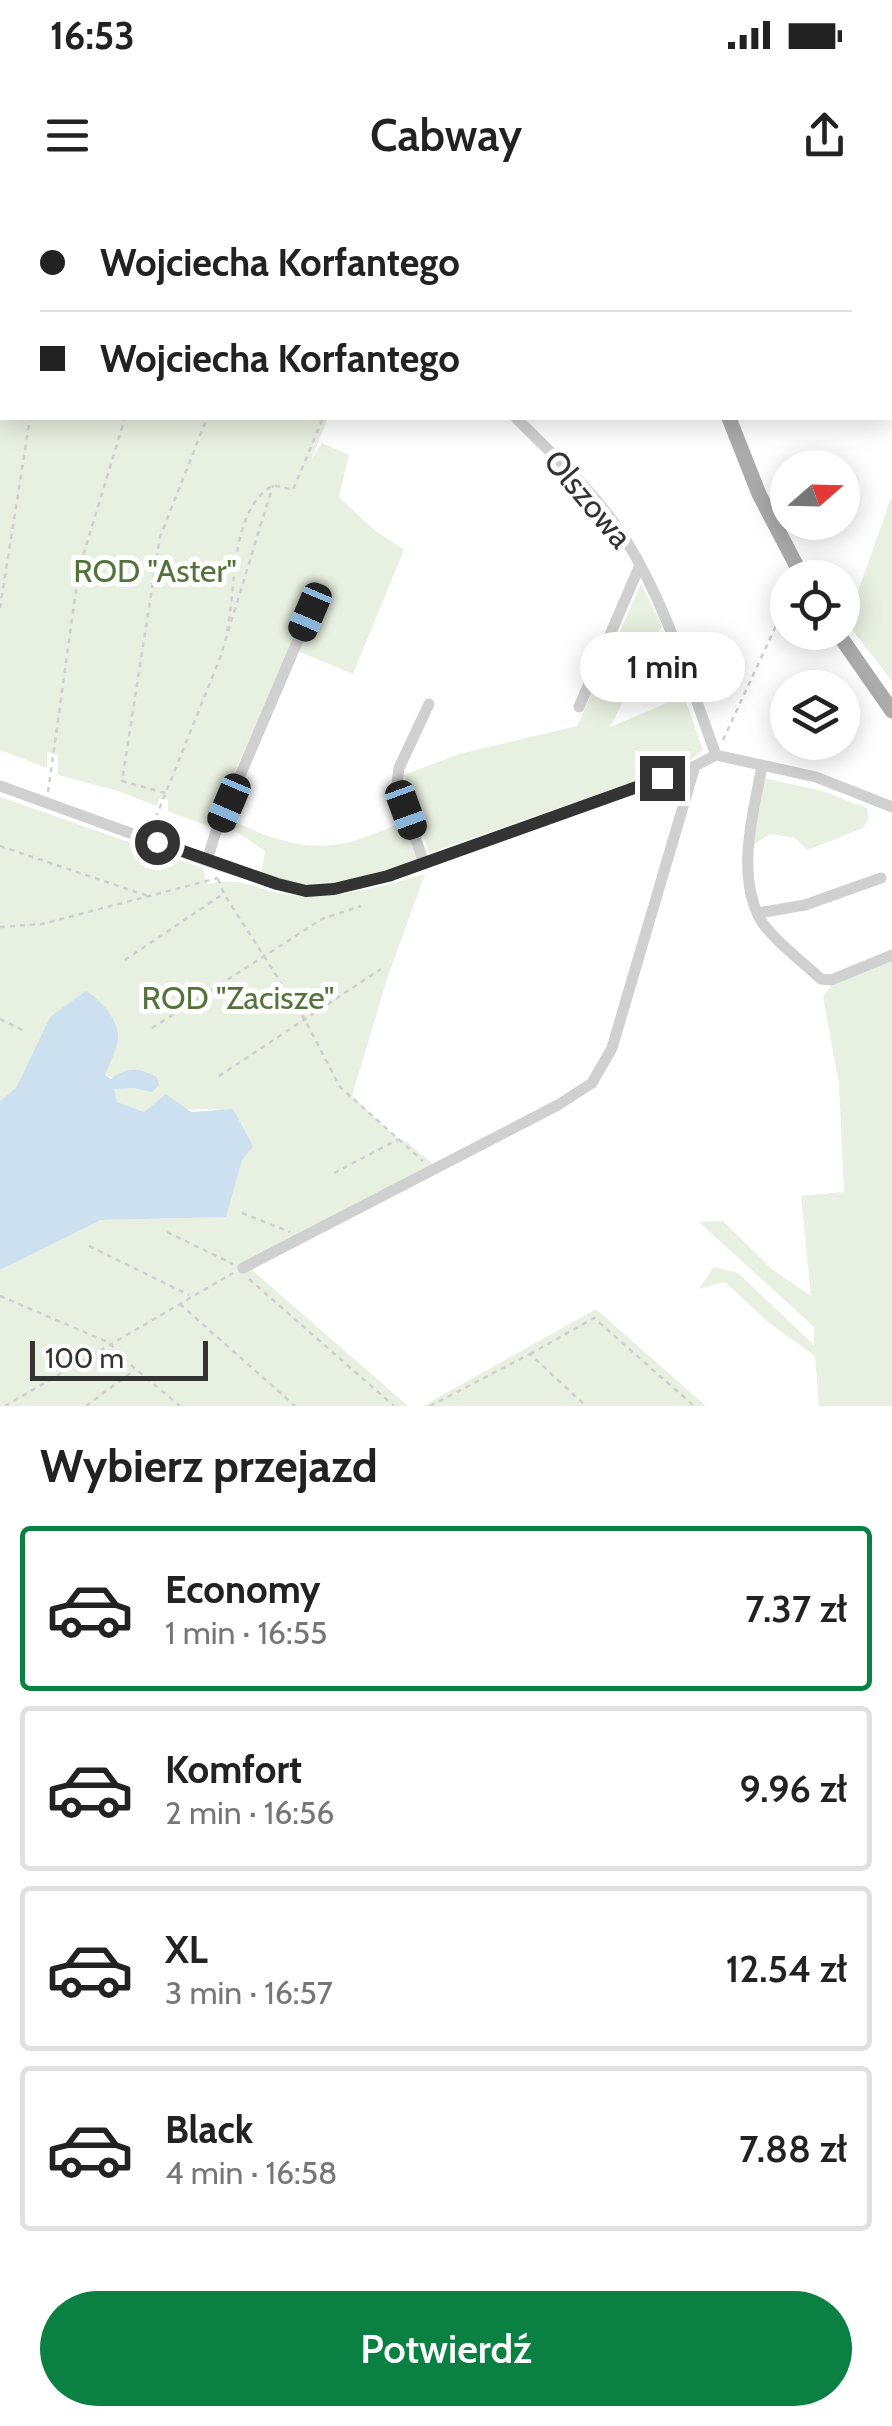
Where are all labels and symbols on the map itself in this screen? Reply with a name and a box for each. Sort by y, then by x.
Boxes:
street label: Olszowa [536,442,641,556]
north arrow [770,450,860,540]
park label: ROD "Aster" [73,551,237,590]
car [284,579,336,645]
callout: 1 min [580,633,744,703]
route end [640,756,685,801]
car [203,770,255,836]
car [382,777,430,843]
route start [135,820,180,865]
park label: ROD "Zacisze" [142,978,334,1017]
scale bar [30,1336,208,1380]

